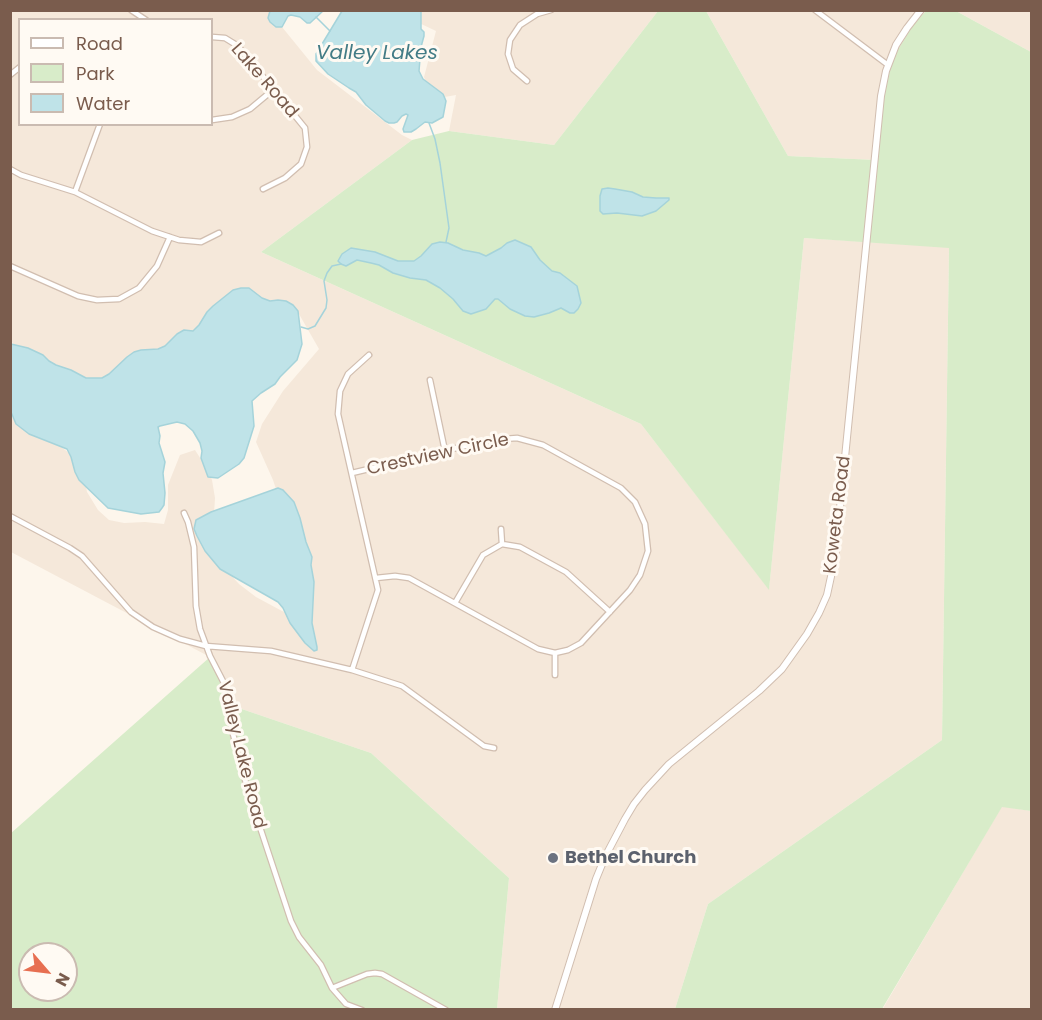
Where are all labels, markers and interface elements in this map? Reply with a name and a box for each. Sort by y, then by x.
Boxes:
legend [18,18,213,126]
text: Road [76,31,123,56]
street label: Lake Road [226,39,302,123]
water label: Valley Lakes [316,42,438,66]
text: Park [76,61,115,86]
text: Water [76,91,130,116]
street label: Crestview Circle [365,429,511,481]
street label: Koweta Road [820,455,856,575]
street label: Valley Lake Road [212,679,270,831]
place label: Bethel Church [565,847,696,869]
marker: Bethel Church [546,851,560,865]
north arrow [18,942,78,1002]
text: N [50,969,76,990]

